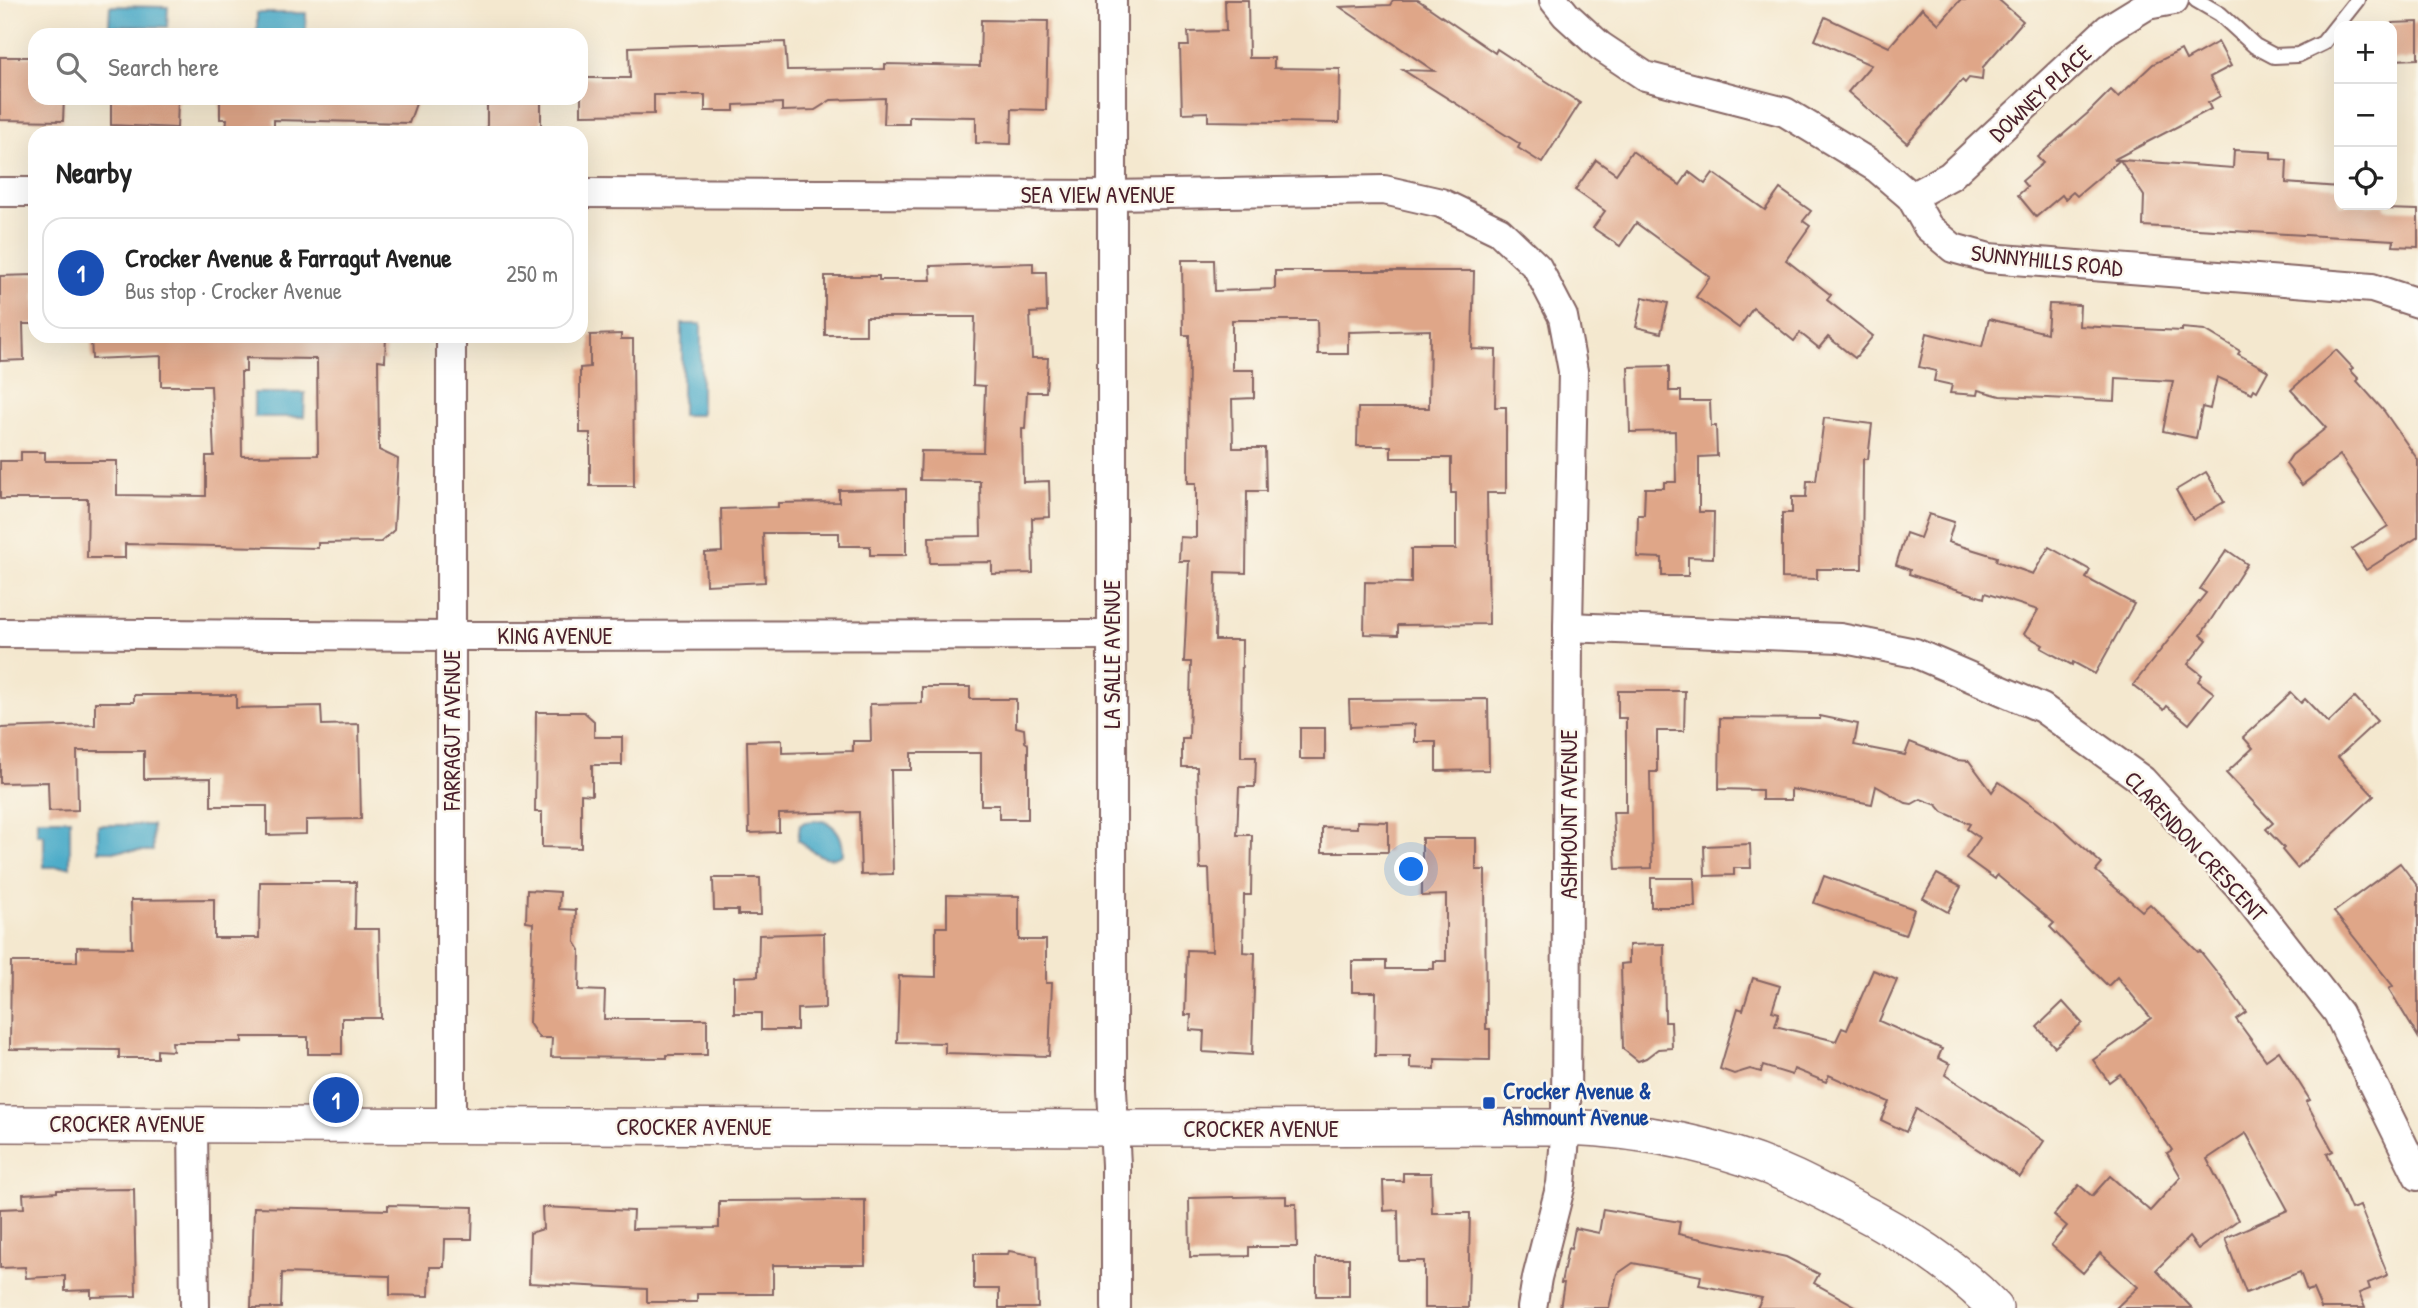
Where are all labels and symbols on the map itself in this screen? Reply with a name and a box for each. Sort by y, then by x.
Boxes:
street label: DOWNEY PLACE [1982,38,2098,148]
street label: SEA VIEW AVENUE [1021,179,1175,210]
street label: SUNNYHILLS ROAD [1970,237,2124,283]
street label: LA SALLE AVENUE [1096,580,1127,728]
street label: KING AVENUE [497,620,613,651]
street label: FARRAGUT AVENUE [436,649,467,812]
street label: ASHMOUNT AVENUE [1553,729,1584,899]
street label: CLARENDON CRESCENT [2118,764,2274,928]
your location [1394,852,1428,886]
pin: 1 [313,1074,359,1126]
place label: Crocker Avenue & Ashmount Avenue [1503,1075,1651,1132]
marker: Crocker Avenue & Ashmount Avenue [1481,1095,1497,1111]
street label: CROCKER AVENUE [49,1108,205,1139]
street label: CROCKER AVENUE [616,1111,772,1142]
street label: CROCKER AVENUE [1183,1113,1339,1144]

